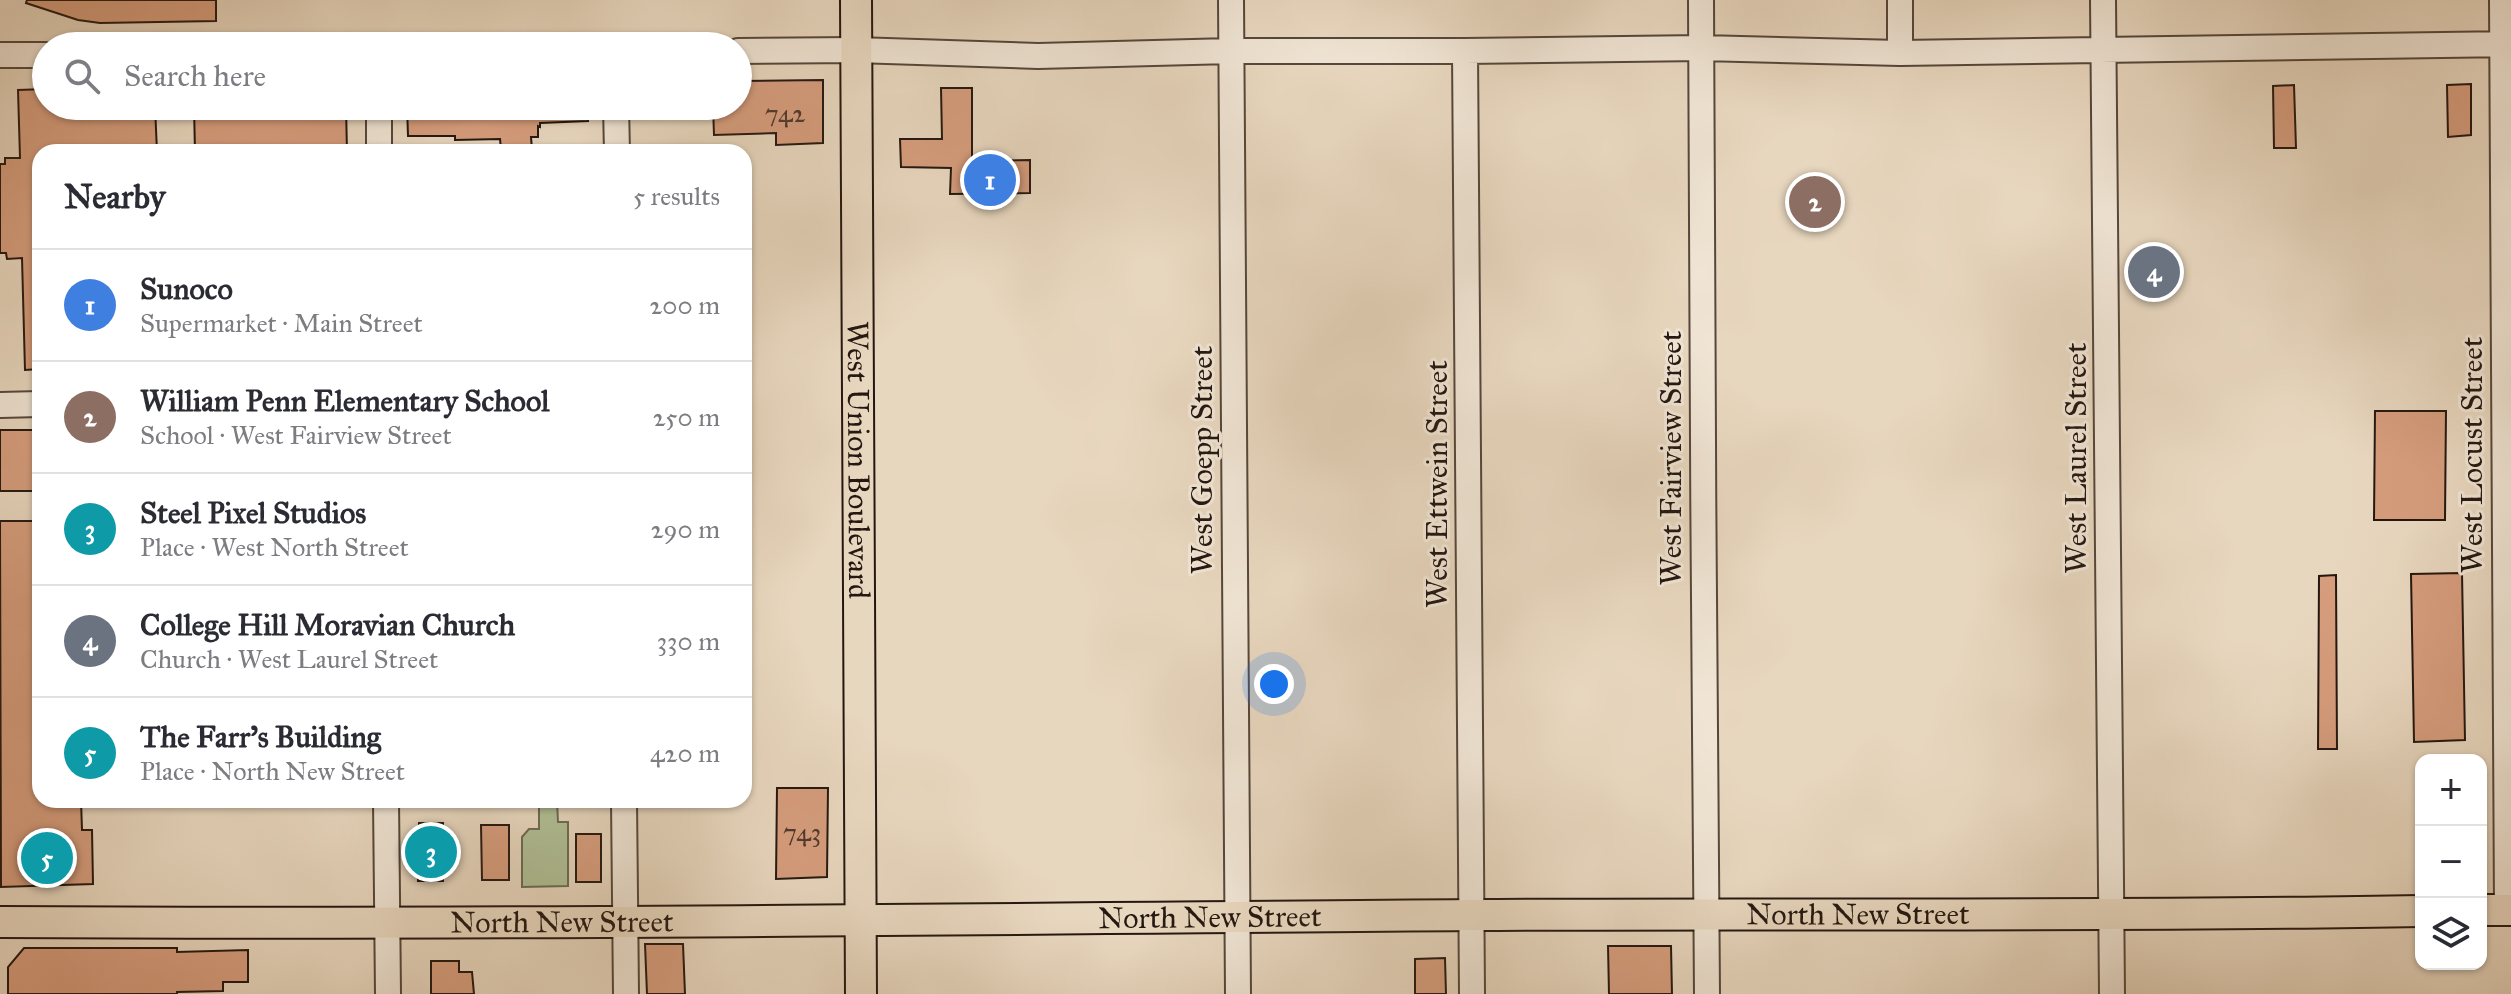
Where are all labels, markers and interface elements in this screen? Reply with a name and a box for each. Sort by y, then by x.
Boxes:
search box [32,32,752,120]
icon: search [60,54,104,98]
text: Search here [124,58,266,94]
house number: 742 [765,97,805,129]
pin: 1 [964,150,1016,210]
pin: 2 [1789,172,1841,232]
text: Nearby [64,176,166,217]
text: 5 results [633,180,720,212]
pin: 4 [2128,242,2180,302]
text: Sunoco [140,271,233,307]
text: 1 [85,289,95,321]
text: 200 m [649,289,720,321]
text: Supermarket · Main Street [140,307,423,339]
street label: West Union Boulevard [840,321,877,599]
street label: West Fairview Street [1653,330,1689,585]
street label: West Locust Street [2454,336,2490,573]
street label: West Laurel Street [2058,342,2094,574]
street label: West Goepp Street [1184,345,1220,574]
street label: West Ettwein Street [1419,360,1455,608]
text: William Penn Elementary School [140,383,549,419]
text: 2 [84,401,96,433]
text: 250 m [653,401,720,433]
text: School · West Fairview Street [140,419,452,451]
text: Steel Pixel Studios [140,495,366,531]
text: 3 [85,513,95,545]
text: 290 m [651,513,720,545]
text: Place · West North Street [140,531,409,563]
text: College Hill Moravian Church [140,607,515,643]
text: 4 [83,625,97,657]
text: 330 m [657,625,720,657]
text: Church · West Laurel Street [140,643,438,675]
your location [1254,664,1294,704]
text: The Farr's Building [140,719,381,755]
text: 5 [84,737,96,769]
text: 420 m [650,737,720,769]
map controls [2415,754,2487,970]
button: + [2415,754,2487,826]
text: Place · North New Street [140,755,405,787]
house number: 743 [783,816,821,848]
pin: 3 [405,822,457,882]
button: − [2415,826,2487,898]
pin: 5 [21,828,73,888]
street label: North New Street [1746,896,1970,933]
street label: North New Street [1098,898,1322,936]
button: layers [2415,898,2487,970]
street label: North New Street [450,904,674,941]

